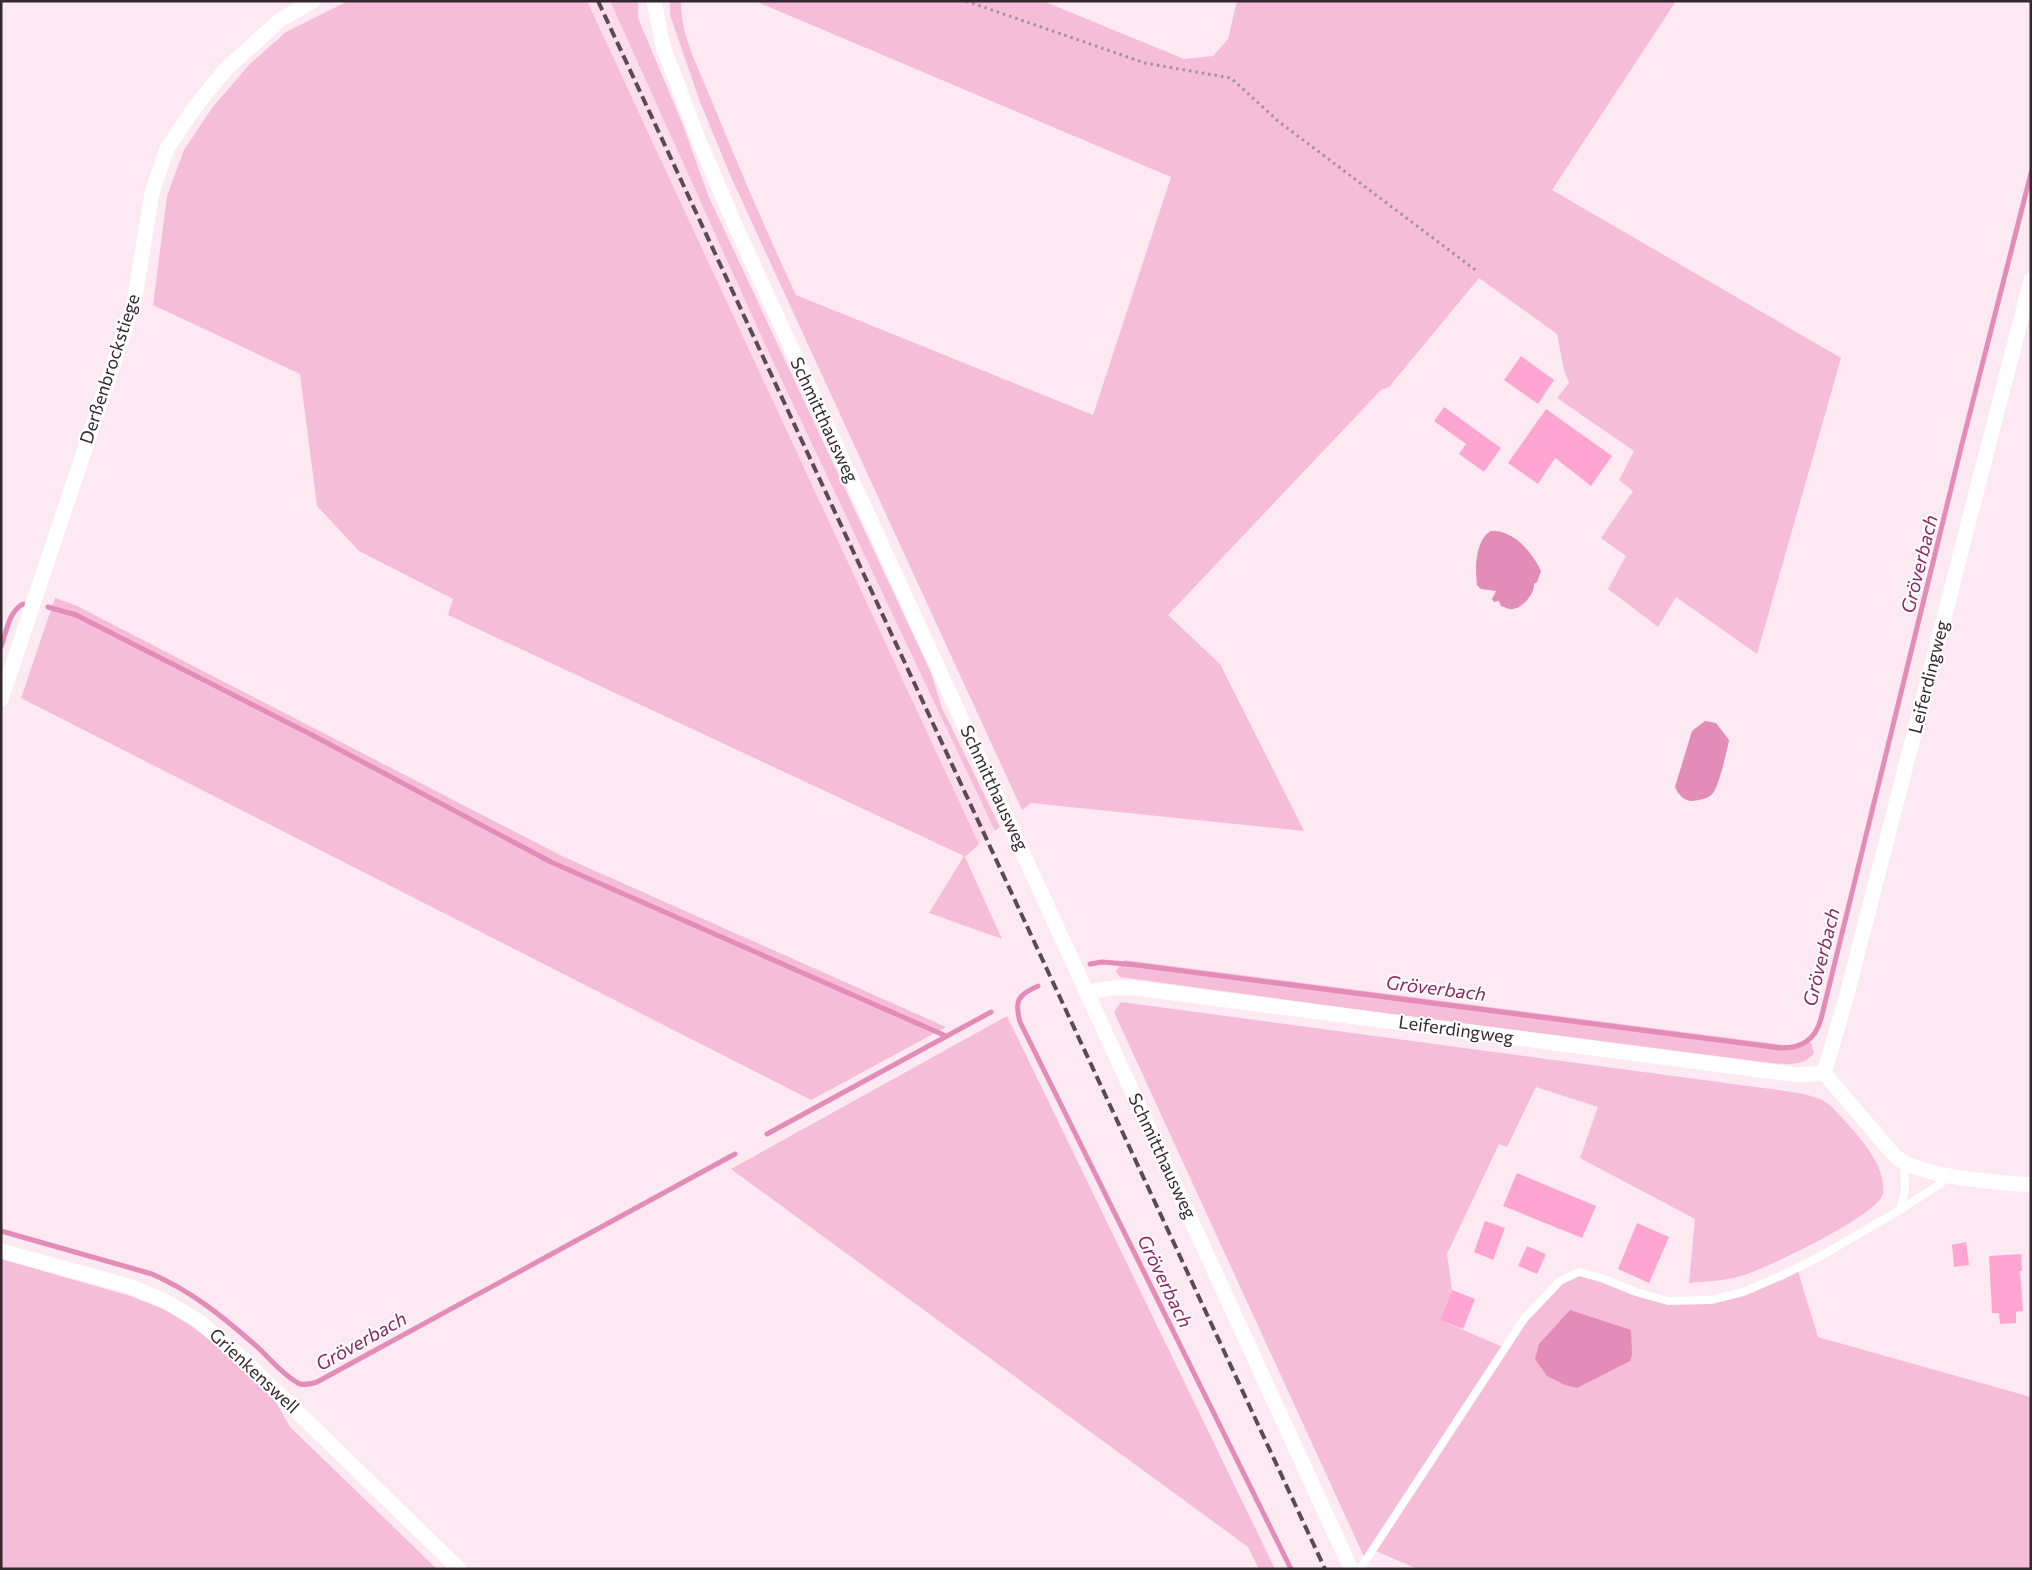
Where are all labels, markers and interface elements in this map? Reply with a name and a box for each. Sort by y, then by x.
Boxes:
street label: Derßenbrockstiege [74,291,144,446]
street label: Schmitthausweg [786,353,864,486]
water label: Gröverbach [1895,512,1942,615]
street label: Leiferdingweg [1903,618,1953,736]
street label: Schmitthausweg [956,721,1034,854]
water label: Gröverbach [1797,905,1844,1008]
water label: Gröverbach [1385,970,1487,1005]
street label: Leiferdingweg [1397,1010,1515,1048]
street label: Schmitthausweg [1124,1089,1202,1222]
water label: Gröverbach [1133,1231,1198,1331]
water label: Gröverbach [311,1306,410,1375]
street label: Grienkenswell [205,1323,304,1417]

